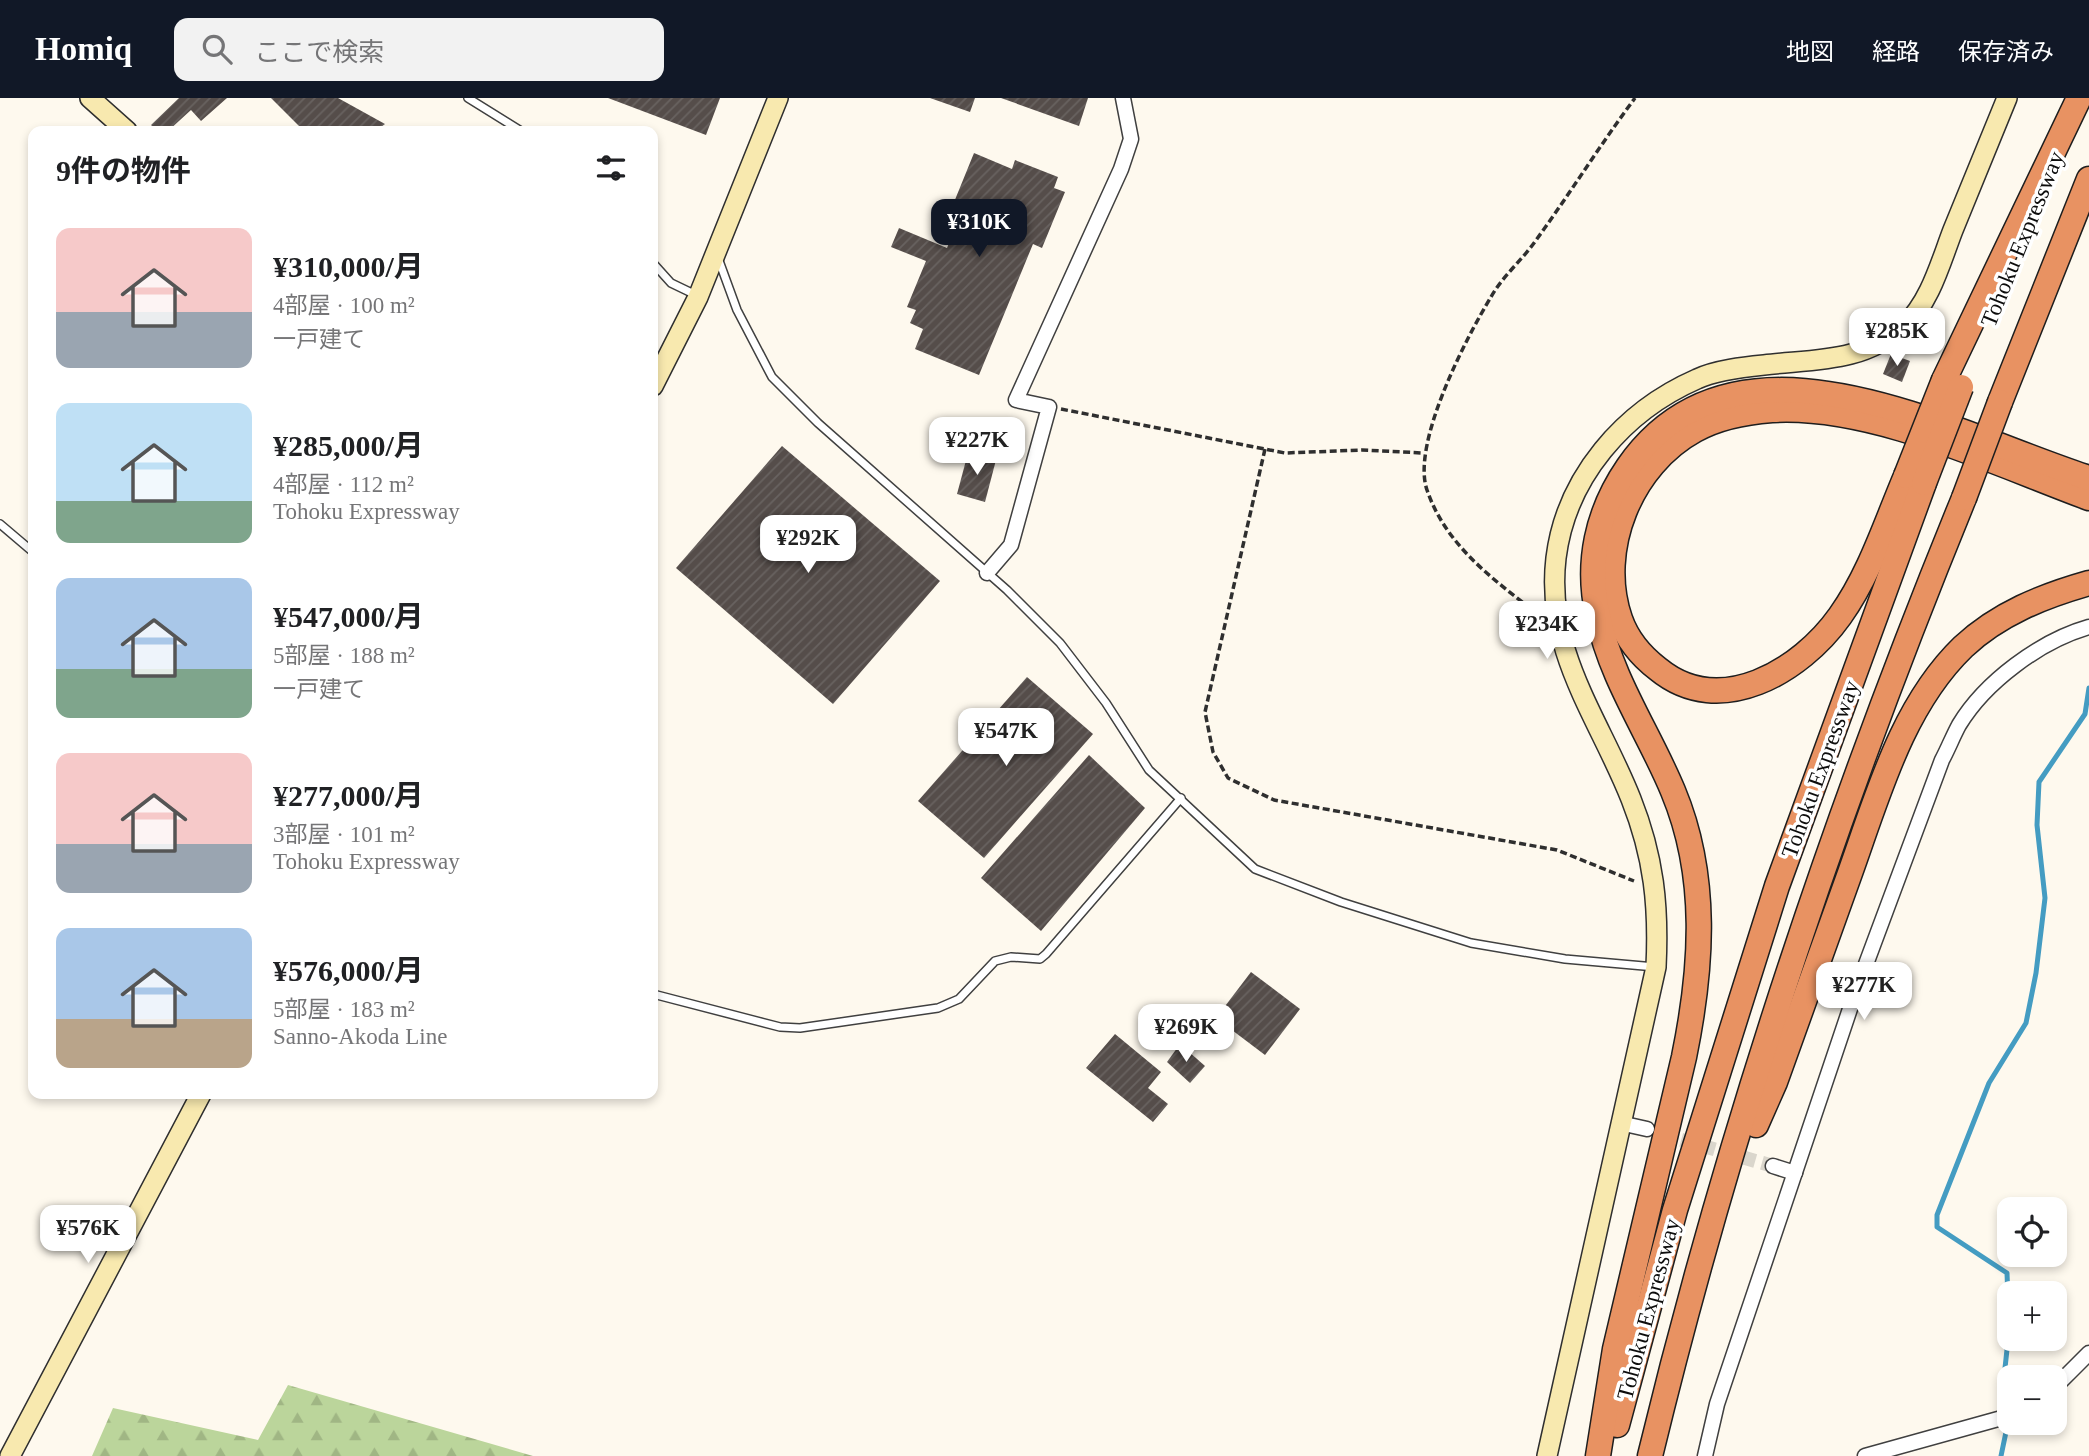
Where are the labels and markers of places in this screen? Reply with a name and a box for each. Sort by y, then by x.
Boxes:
pin: ¥310K [930,200,1028,259]
pin: ¥285K [1848,308,1946,368]
pin: ¥227K [928,418,1026,477]
pin: ¥292K [759,516,857,575]
pin: ¥234K [1498,602,1596,661]
pin: ¥547K [957,708,1055,768]
pin: ¥277K [1815,962,1913,1022]
pin: ¥269K [1137,1004,1235,1064]
pin: ¥576K [39,1206,137,1265]

